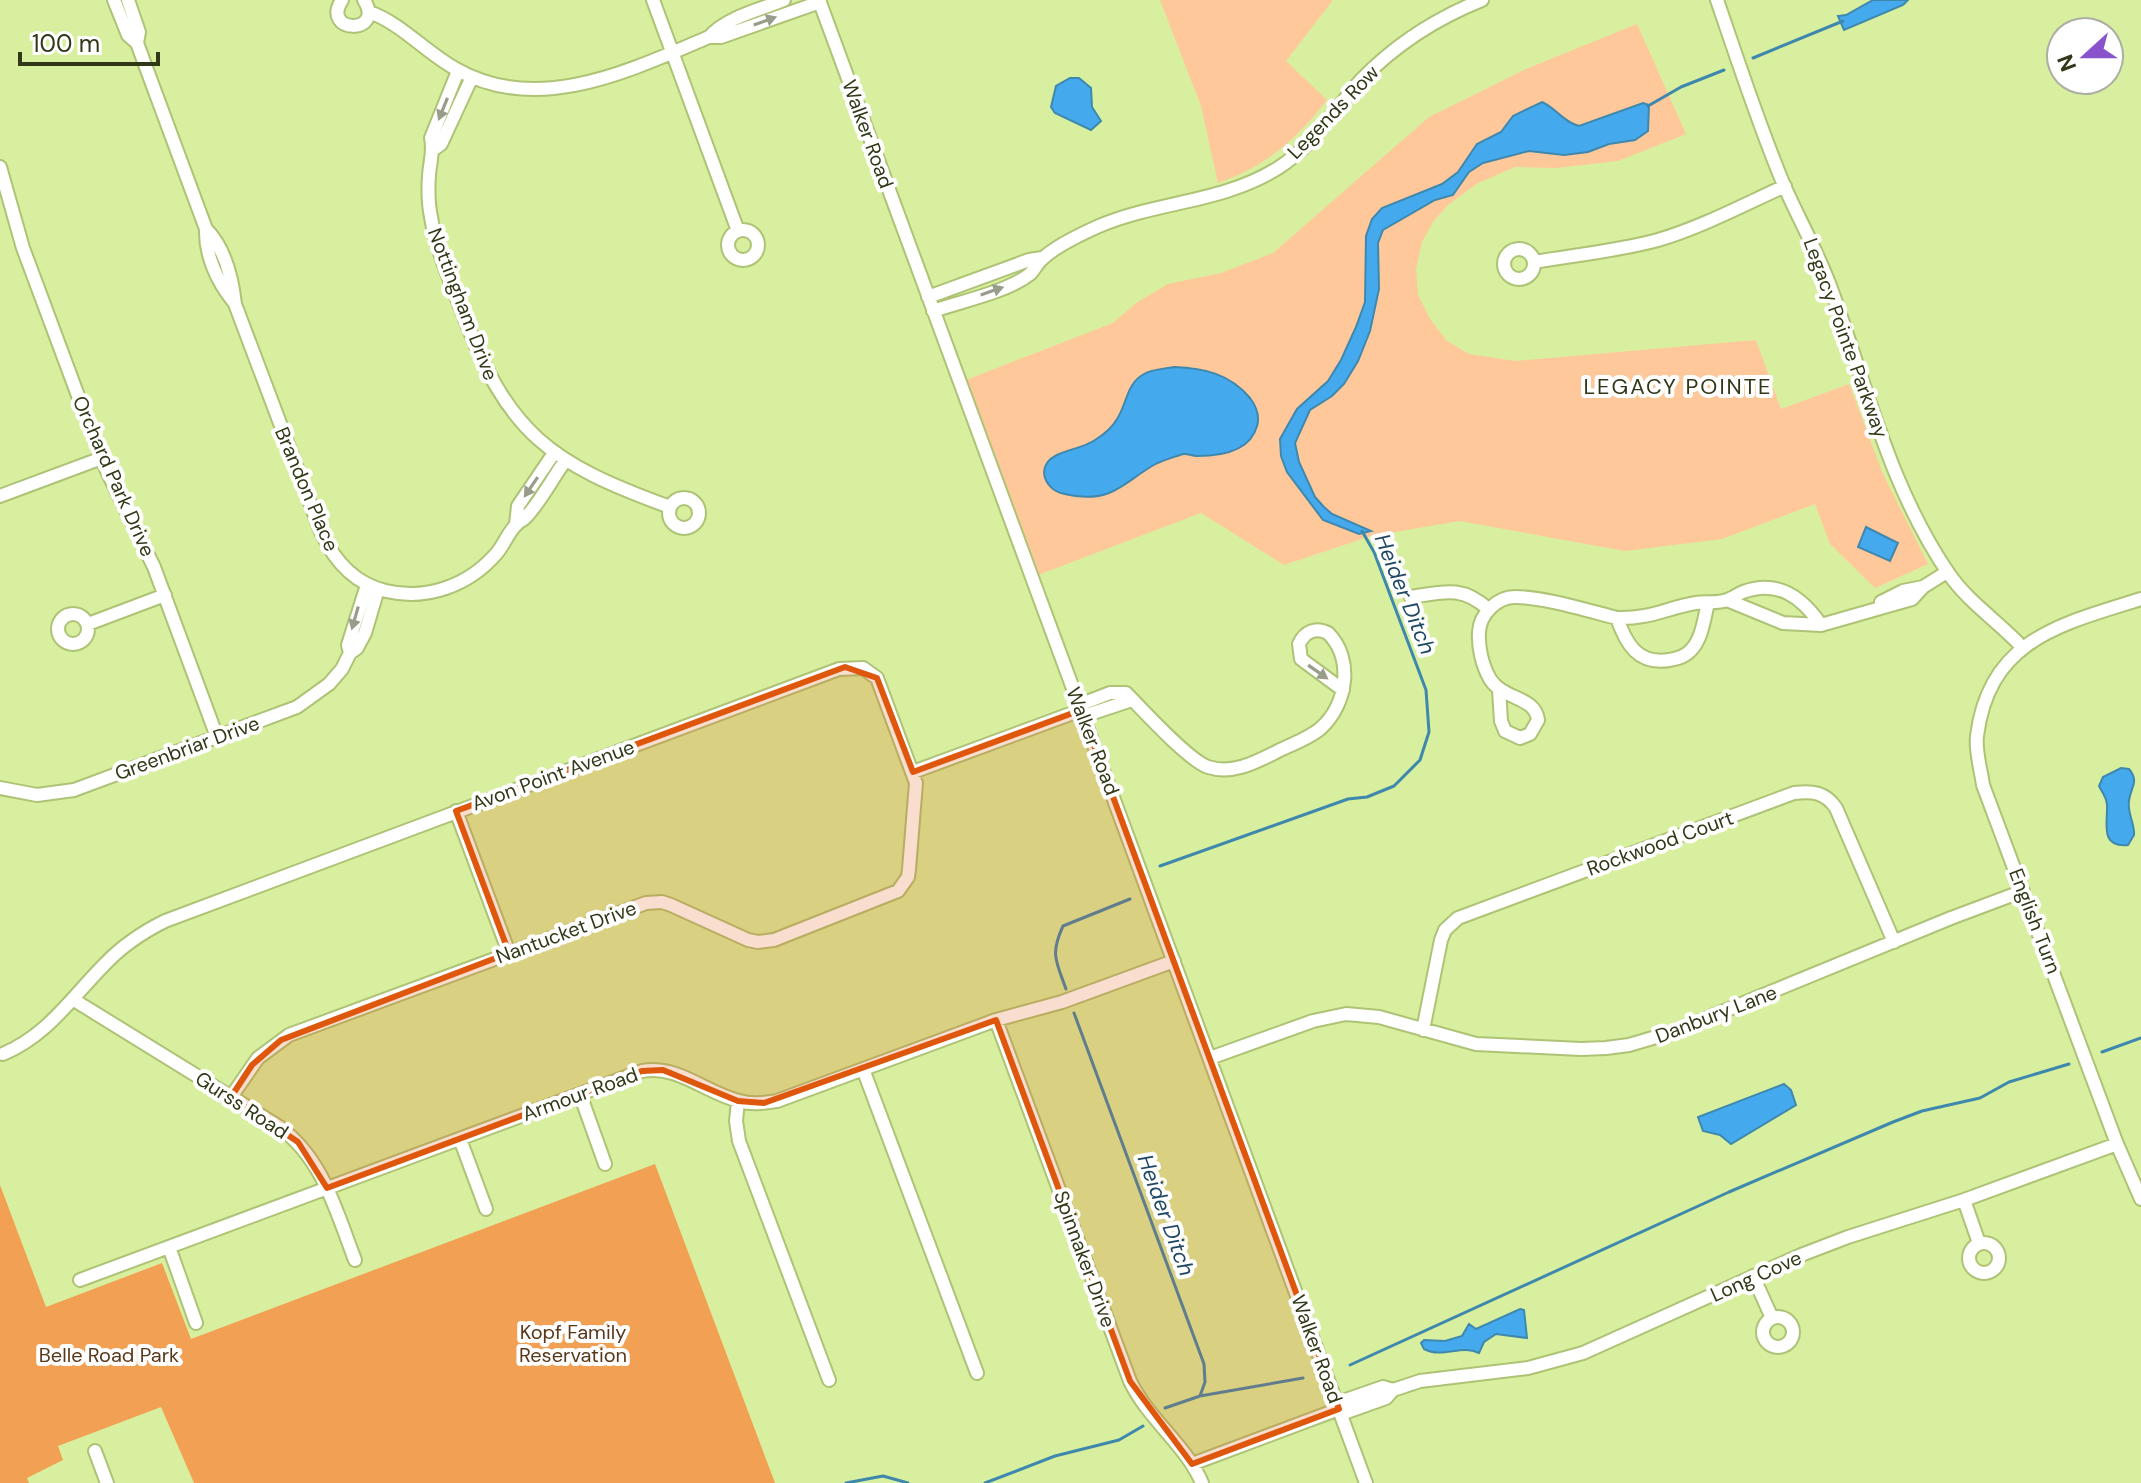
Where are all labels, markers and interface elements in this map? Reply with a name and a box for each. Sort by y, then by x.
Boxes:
one-way arrow [753,14,777,27]
scale bar [20,16,158,66]
north arrow [2045,16,2125,96]
text: 100 m [32,28,100,59]
text: N [2050,50,2083,76]
street label: Legends Row [1282,59,1384,165]
street label: Walker Road [836,76,900,192]
one-way arrow [436,97,449,121]
street label: Nottingham Drive [422,224,504,384]
street label: Legacy Pointe Parkway [1798,234,1894,442]
one-way arrow [980,284,1004,296]
district label: LEGACY POINTE [1583,372,1773,401]
street label: Orchard Park Drive [67,392,161,560]
street label: Brandon Place [269,423,345,555]
one-way arrow [524,476,538,498]
water label: Heider Ditch [1368,529,1442,659]
one-way arrow [349,606,361,631]
one-way arrow [1307,664,1328,679]
street label: Walker Road [1060,683,1126,799]
street label: Greenbriar Drive [111,710,263,786]
street label: Avon Point Avenue [468,733,638,817]
street label: Rockwood Court [1583,804,1737,882]
street label: English Turn [2003,865,2067,977]
street label: Nantucket Drive [492,895,640,969]
street label: Danbury Lane [1651,979,1781,1049]
street label: Armour Road [519,1061,641,1127]
street label: Gurss Road [190,1065,294,1145]
water label: Heider Ditch [1131,1150,1201,1280]
street label: Spinnaker Drive [1048,1187,1122,1331]
street label: Long Cove [1706,1244,1806,1308]
street label: Walker Road [1285,1291,1349,1407]
park label: Kopf Family Reservation [519,1319,627,1368]
park label: Belle Road Park [39,1342,179,1368]

